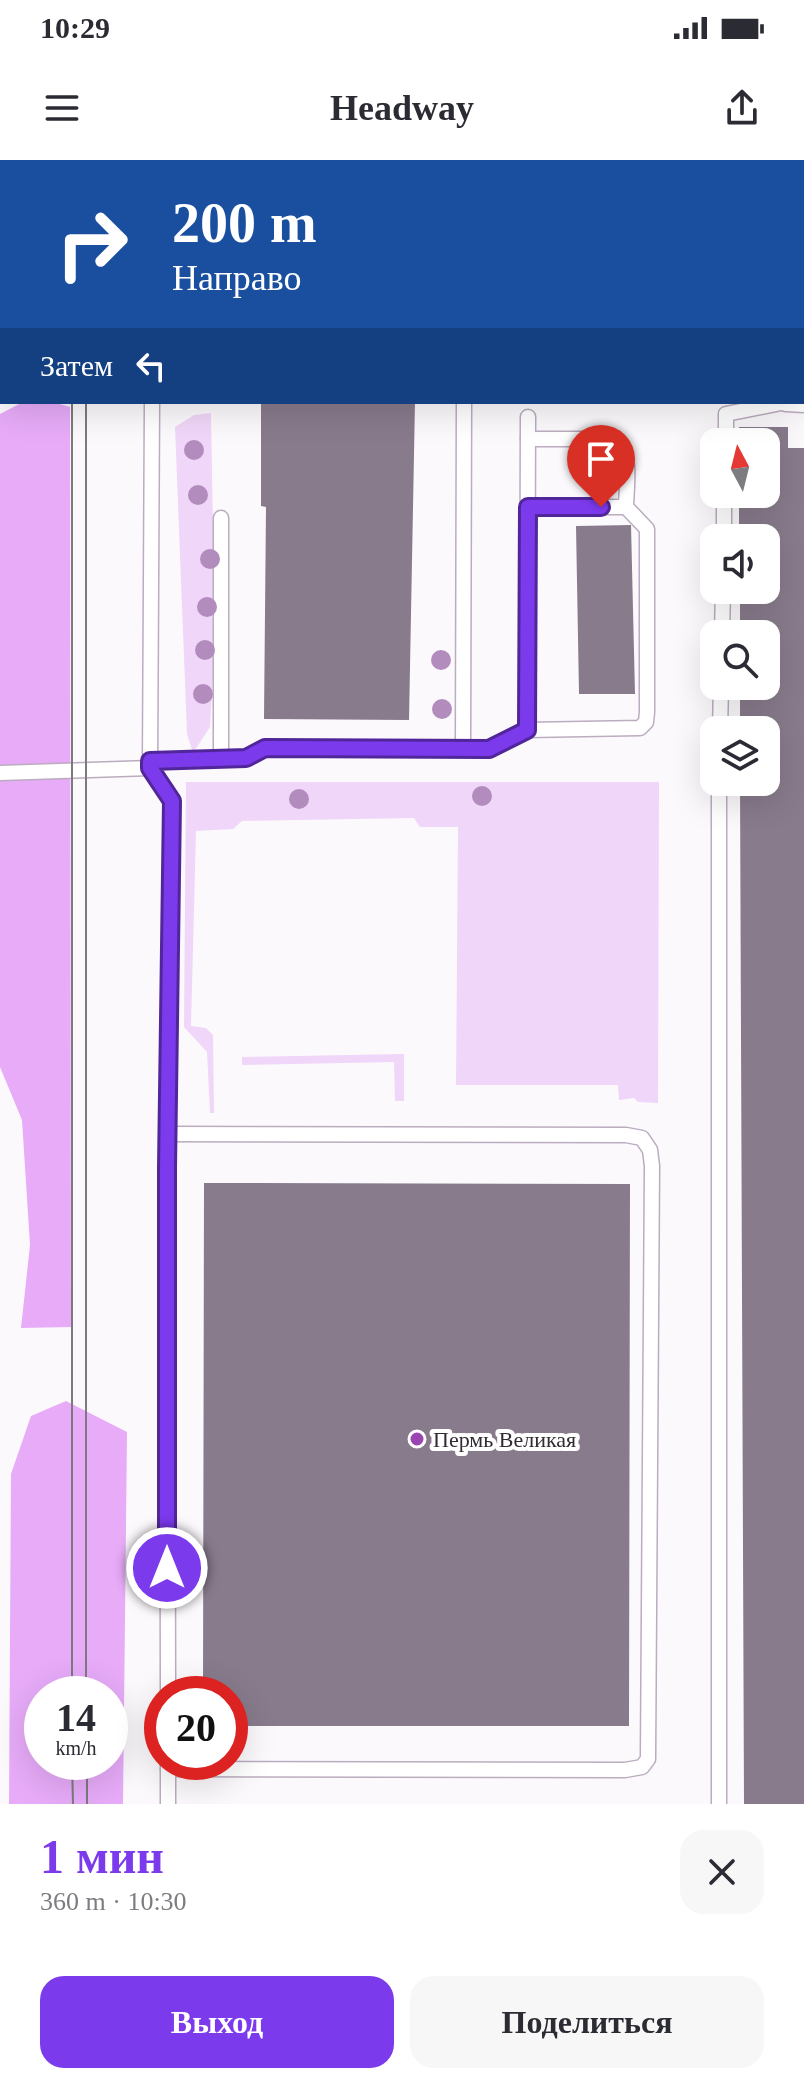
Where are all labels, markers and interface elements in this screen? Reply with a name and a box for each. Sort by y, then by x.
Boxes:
text: 10:29 [40,11,110,44]
icon: menu [40,86,84,130]
icon: share [720,86,764,130]
text: Headway [330,88,474,128]
icon: right [40,192,144,296]
text: 200 m [172,192,317,254]
text: Направо [172,258,302,298]
icon: left [129,344,173,388]
text: Затем [40,349,113,382]
pin [567,425,635,507]
north arrow [700,428,780,508]
map controls [700,428,780,796]
icon: arrive [579,437,623,481]
button: sound [700,524,780,604]
button: search [700,620,780,700]
button: layers [700,716,780,796]
place label: Пермь Великая [433,1427,576,1452]
marker: Пермь Великая [408,1430,426,1448]
position arrow [125,1526,209,1610]
speed limit sign: 20 [144,1676,248,1780]
text: 14 [56,1695,96,1740]
text: km/h [55,1737,97,1759]
text: 1 мин [40,1830,164,1883]
button: close [680,1830,764,1914]
text: 360 m · 10:30 [40,1887,187,1916]
button: Выход [40,1976,394,2068]
button: Поделиться [410,1976,764,2068]

